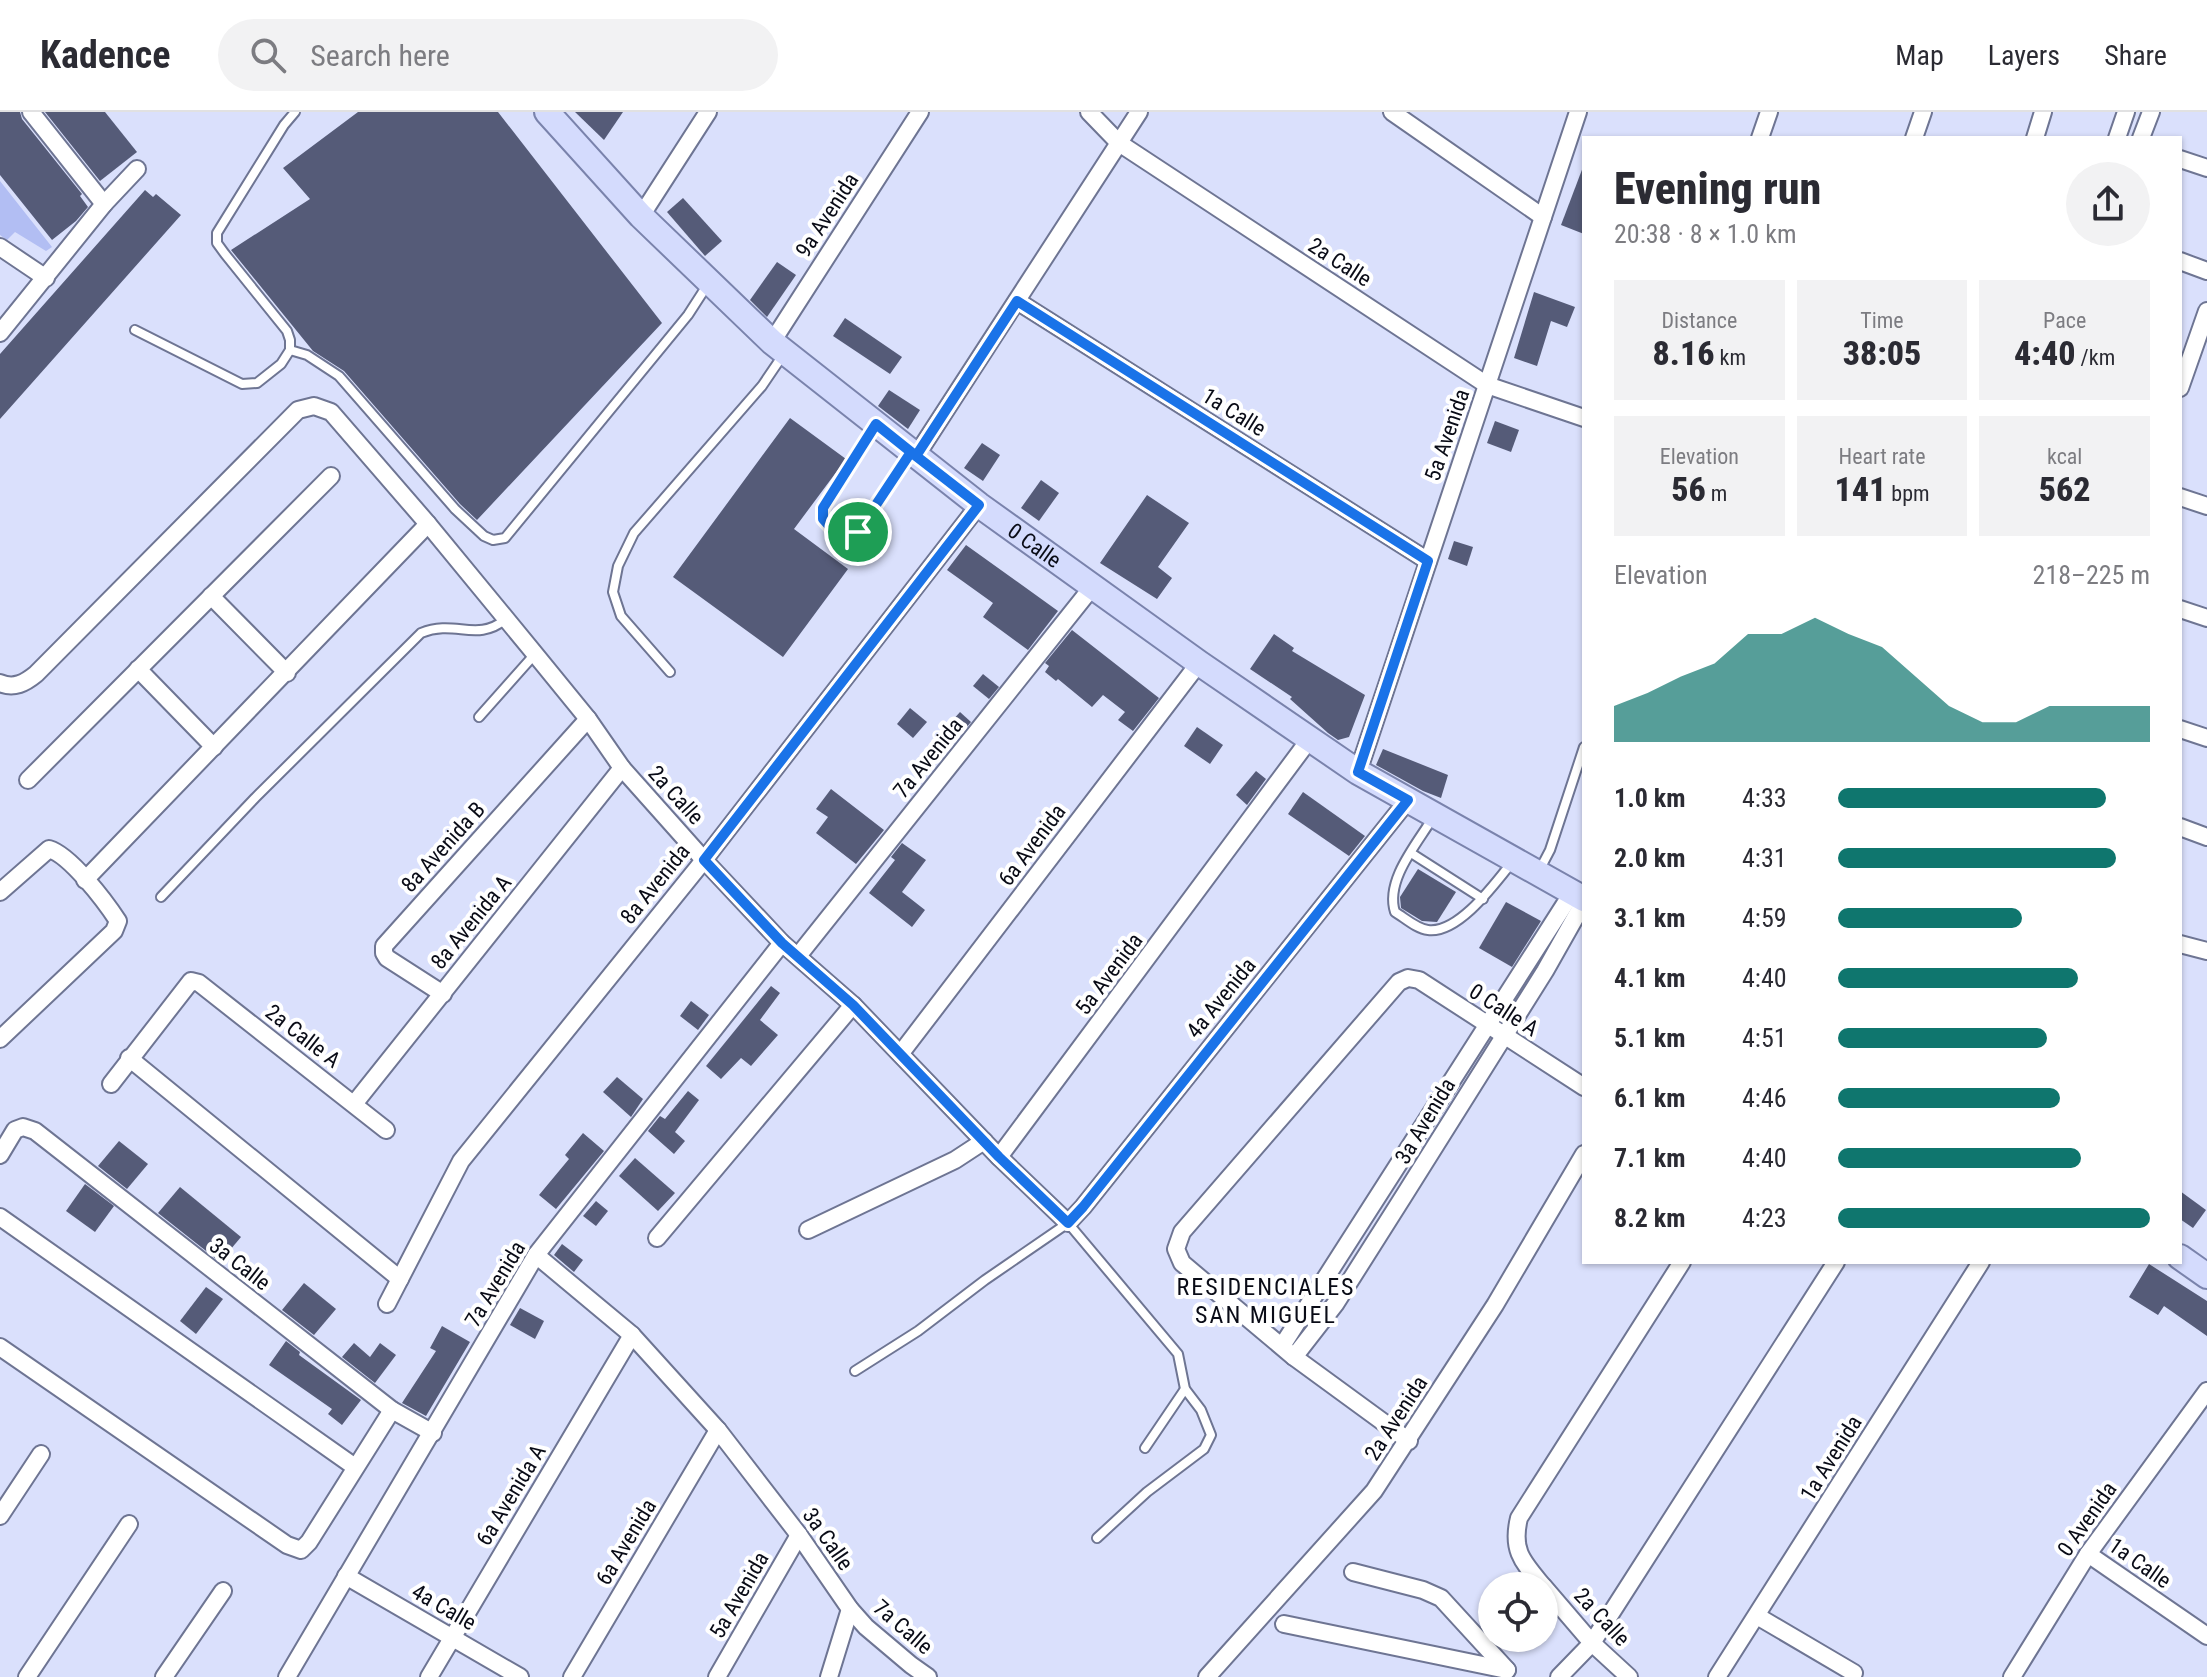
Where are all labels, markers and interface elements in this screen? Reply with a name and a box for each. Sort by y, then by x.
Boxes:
search box [218,19,778,91]
text: Kadence [40,33,170,77]
icon: search [246,33,290,77]
text: Search here [310,38,450,73]
text: Map [1895,39,1944,72]
text: Layers [1988,39,2060,72]
text: Share [2104,39,2167,72]
button: share [2066,162,2150,246]
text: Evening run [1614,163,1821,215]
street label: 9a Avenida [791,168,863,262]
text: 20:38 · 8 × 1.0 km [1614,219,1796,249]
street label: 2a Calle [1304,232,1376,292]
text: Distance [1661,308,1737,333]
text: Time [1860,308,1904,333]
text: Pace [2043,308,2086,333]
text: 8.16 [1653,333,1715,373]
text: 38:05 [1843,333,1921,373]
text: 4:40 [2014,333,2076,373]
text: km [1715,345,1746,370]
text: /km [2076,345,2115,370]
street label: 1a Calle [1198,383,1270,441]
street label: 5a Avenida [1420,386,1474,484]
text: Elevation [1660,444,1739,469]
text: Heart rate [1839,444,1925,469]
text: kcal [2047,444,2082,469]
text: 56 [1671,469,1706,509]
text: 141 [1834,469,1886,509]
text: 562 [2039,469,2091,509]
text: m [1706,481,1727,506]
text: bpm [1886,481,1930,506]
pin [824,498,892,566]
icon: arrive [836,510,880,554]
street label: 0 Calle [1003,518,1066,572]
text: Elevation [1614,560,1708,590]
text: 218–225 m [2033,560,2150,590]
street label: 7a Avenida [888,713,968,803]
street label: 2a Calle [643,761,709,829]
text: 1.0 km [1614,783,1686,813]
text: 4:33 [1742,783,1787,813]
street label: 8a Avenida B [396,797,490,897]
street label: 6a Avenida [993,799,1071,891]
street label: 8a Avenida [615,839,695,929]
text: 2.0 km [1614,843,1686,873]
text: 4:31 [1742,843,1787,873]
street label: 8a Avenida A [426,870,516,974]
text: 3.1 km [1614,903,1686,933]
text: 4:59 [1742,903,1787,933]
street label: 5a Avenida [1070,928,1148,1020]
street label: 4a Avenida [1181,953,1261,1043]
text: 4.1 km [1614,963,1686,993]
text: 4:40 [1742,963,1787,993]
street label: 0 Calle A [1465,979,1543,1042]
street label: 2a Calle A [261,999,345,1073]
text: 5.1 km [1614,1023,1686,1053]
text: 4:51 [1742,1023,1787,1053]
street label: 3a Avenida [1390,1074,1460,1168]
text: 6.1 km [1614,1083,1686,1113]
text: 4:46 [1742,1083,1787,1113]
text: 7.1 km [1614,1143,1686,1173]
text: 4:40 [1742,1143,1787,1173]
text: 8.2 km [1614,1203,1686,1233]
text: 4:23 [1742,1203,1787,1233]
street label: 3a Calle [205,1233,275,1295]
street label: 7a Avenida [460,1237,530,1331]
district label: RESIDENCIALES SAN MIGUEL [1176,1273,1356,1329]
street label: 2a Avenida [1360,1371,1432,1465]
street label: 1a Avenida [1795,1411,1867,1505]
street label: 6a Avenida A [471,1440,551,1550]
street label: 0 Avenida [2052,1477,2122,1561]
street label: 6a Avenida [591,1495,661,1589]
street label: 3a Calle [798,1503,858,1575]
street label: 1a Calle [2104,1533,2176,1593]
street label: 5a Avenida [704,1547,774,1643]
map controls [1478,1572,1558,1652]
button: locate [1478,1572,1558,1652]
street label: 4a Calle [407,1579,481,1635]
street label: 2a Calle [1569,1583,1635,1651]
street label: 7a Calle [868,1595,938,1659]

